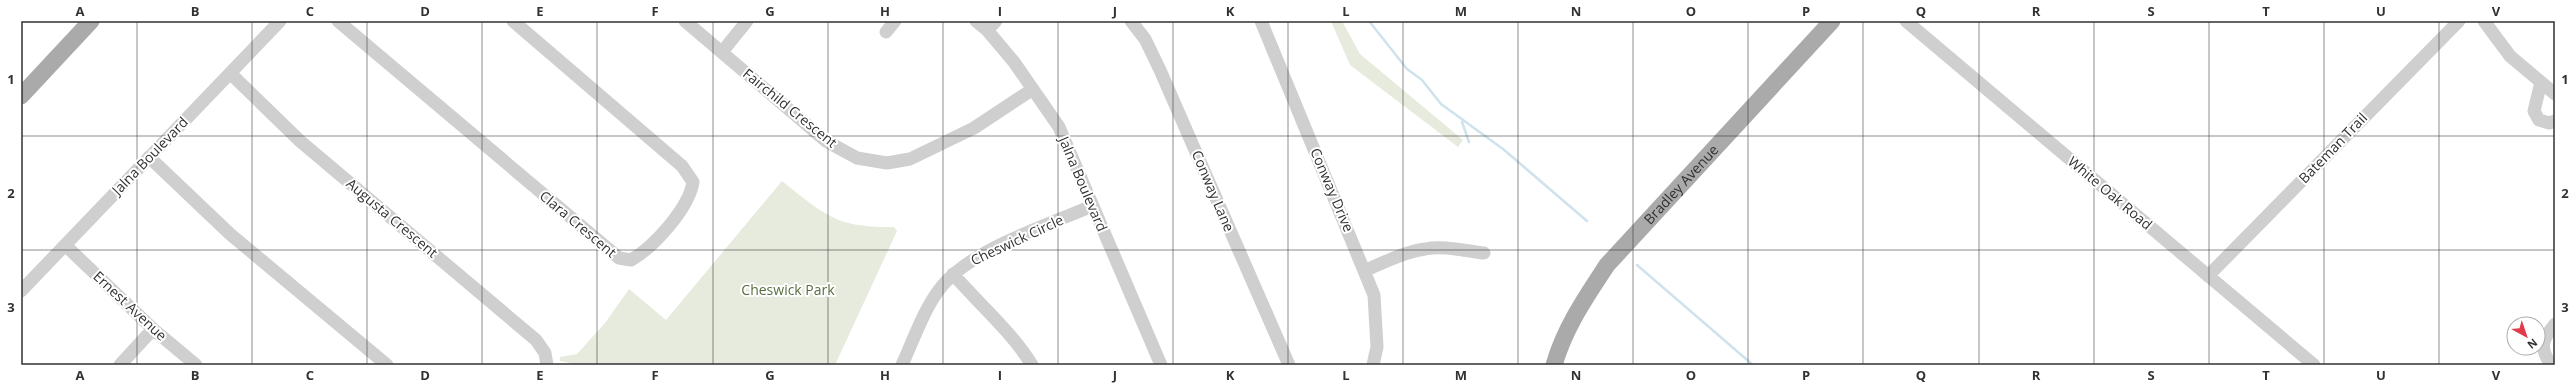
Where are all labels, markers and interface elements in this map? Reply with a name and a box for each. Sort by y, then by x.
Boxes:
text: A [76,2,85,20]
text: B [191,2,200,20]
text: C [306,2,314,20]
text: D [420,2,430,20]
text: E [536,2,544,20]
text: F [651,2,659,20]
text: G [765,2,775,20]
text: H [880,2,890,20]
text: I [998,2,1002,20]
text: J [1112,2,1117,20]
text: K [1226,2,1235,20]
text: L [1342,2,1350,20]
text: M [1455,2,1467,20]
text: N [1571,2,1581,20]
text: O [1686,2,1696,20]
text: P [1802,2,1810,20]
text: Q [1916,2,1926,20]
text: R [2032,2,2041,20]
text: S [2147,2,2155,20]
text: T [2262,2,2270,20]
text: U [2376,2,2386,20]
text: V [2492,2,2501,20]
street label: Fairchild Crescent [739,64,841,152]
text: 1 [7,70,15,88]
text: 1 [2561,70,2569,88]
street label: Bateman Trail [2294,108,2371,187]
street label: Jalna Boulevard [106,113,192,200]
street label: Jalna Boulevard [1054,131,1112,234]
street label: Bradley Avenue [1639,140,1722,228]
street label: Conway Drive [1306,145,1359,235]
street label: Conway Lane [1188,147,1239,235]
street label: White Oak Road [2064,152,2156,234]
street label: Augusta Crescent [343,174,442,262]
text: 2 [7,184,15,202]
text: 2 [2561,184,2569,202]
street label: Clara Crescent [536,186,621,261]
street label: Cheswick Circle [967,210,1066,269]
street label: Ernest Avenue [89,267,171,345]
park label: Cheswick Park [741,280,835,299]
text: 3 [7,298,15,316]
text: 3 [2561,298,2569,316]
north arrow [2506,316,2546,356]
text: N [2524,335,2541,353]
text: A [76,366,85,384]
text: B [191,366,200,384]
text: C [306,366,314,384]
text: D [420,366,430,384]
text: E [536,366,544,384]
text: F [651,366,659,384]
text: G [765,366,775,384]
text: H [880,366,890,384]
text: I [998,366,1002,384]
text: J [1112,366,1117,384]
text: K [1226,366,1235,384]
text: L [1342,366,1350,384]
text: M [1455,366,1467,384]
text: N [1571,366,1581,384]
text: O [1686,366,1696,384]
text: P [1802,366,1810,384]
text: Q [1916,366,1926,384]
text: R [2032,366,2041,384]
text: S [2147,366,2155,384]
text: T [2262,366,2270,384]
text: U [2376,366,2386,384]
text: V [2492,366,2501,384]

